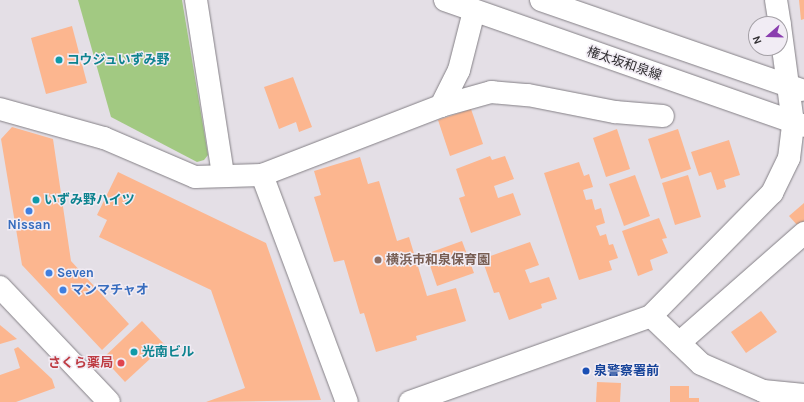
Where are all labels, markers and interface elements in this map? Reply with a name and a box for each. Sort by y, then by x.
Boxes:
north arrow [748,16,788,56]
text: N [750,34,765,46]
street label: 権太坂和泉線 [585,44,663,84]
place label: コウジュいずみ野 [67,52,171,68]
marker: コウジュいずみ野 [54,55,64,65]
place label: いずみ野ハイツ [44,192,135,208]
marker: いずみ野ハイツ [31,195,41,205]
marker: Nissan [24,206,34,216]
place label: Nissan [7,217,51,233]
place label: 横浜市和泉保育園 [386,252,490,268]
marker: 横浜市和泉保育園 [373,255,383,265]
place label: Seven [57,265,94,281]
marker: Seven [44,268,54,278]
place label: マンマチャオ [71,282,149,298]
marker: マンマチャオ [58,285,68,295]
place label: 光南ビル [142,344,194,360]
marker: 光南ビル [129,347,139,357]
place label: さくら薬局 [48,355,113,371]
marker: さくら薬局 [116,358,126,368]
place label: 泉警察署前 [594,363,659,379]
marker: 泉警察署前 [581,366,591,376]

